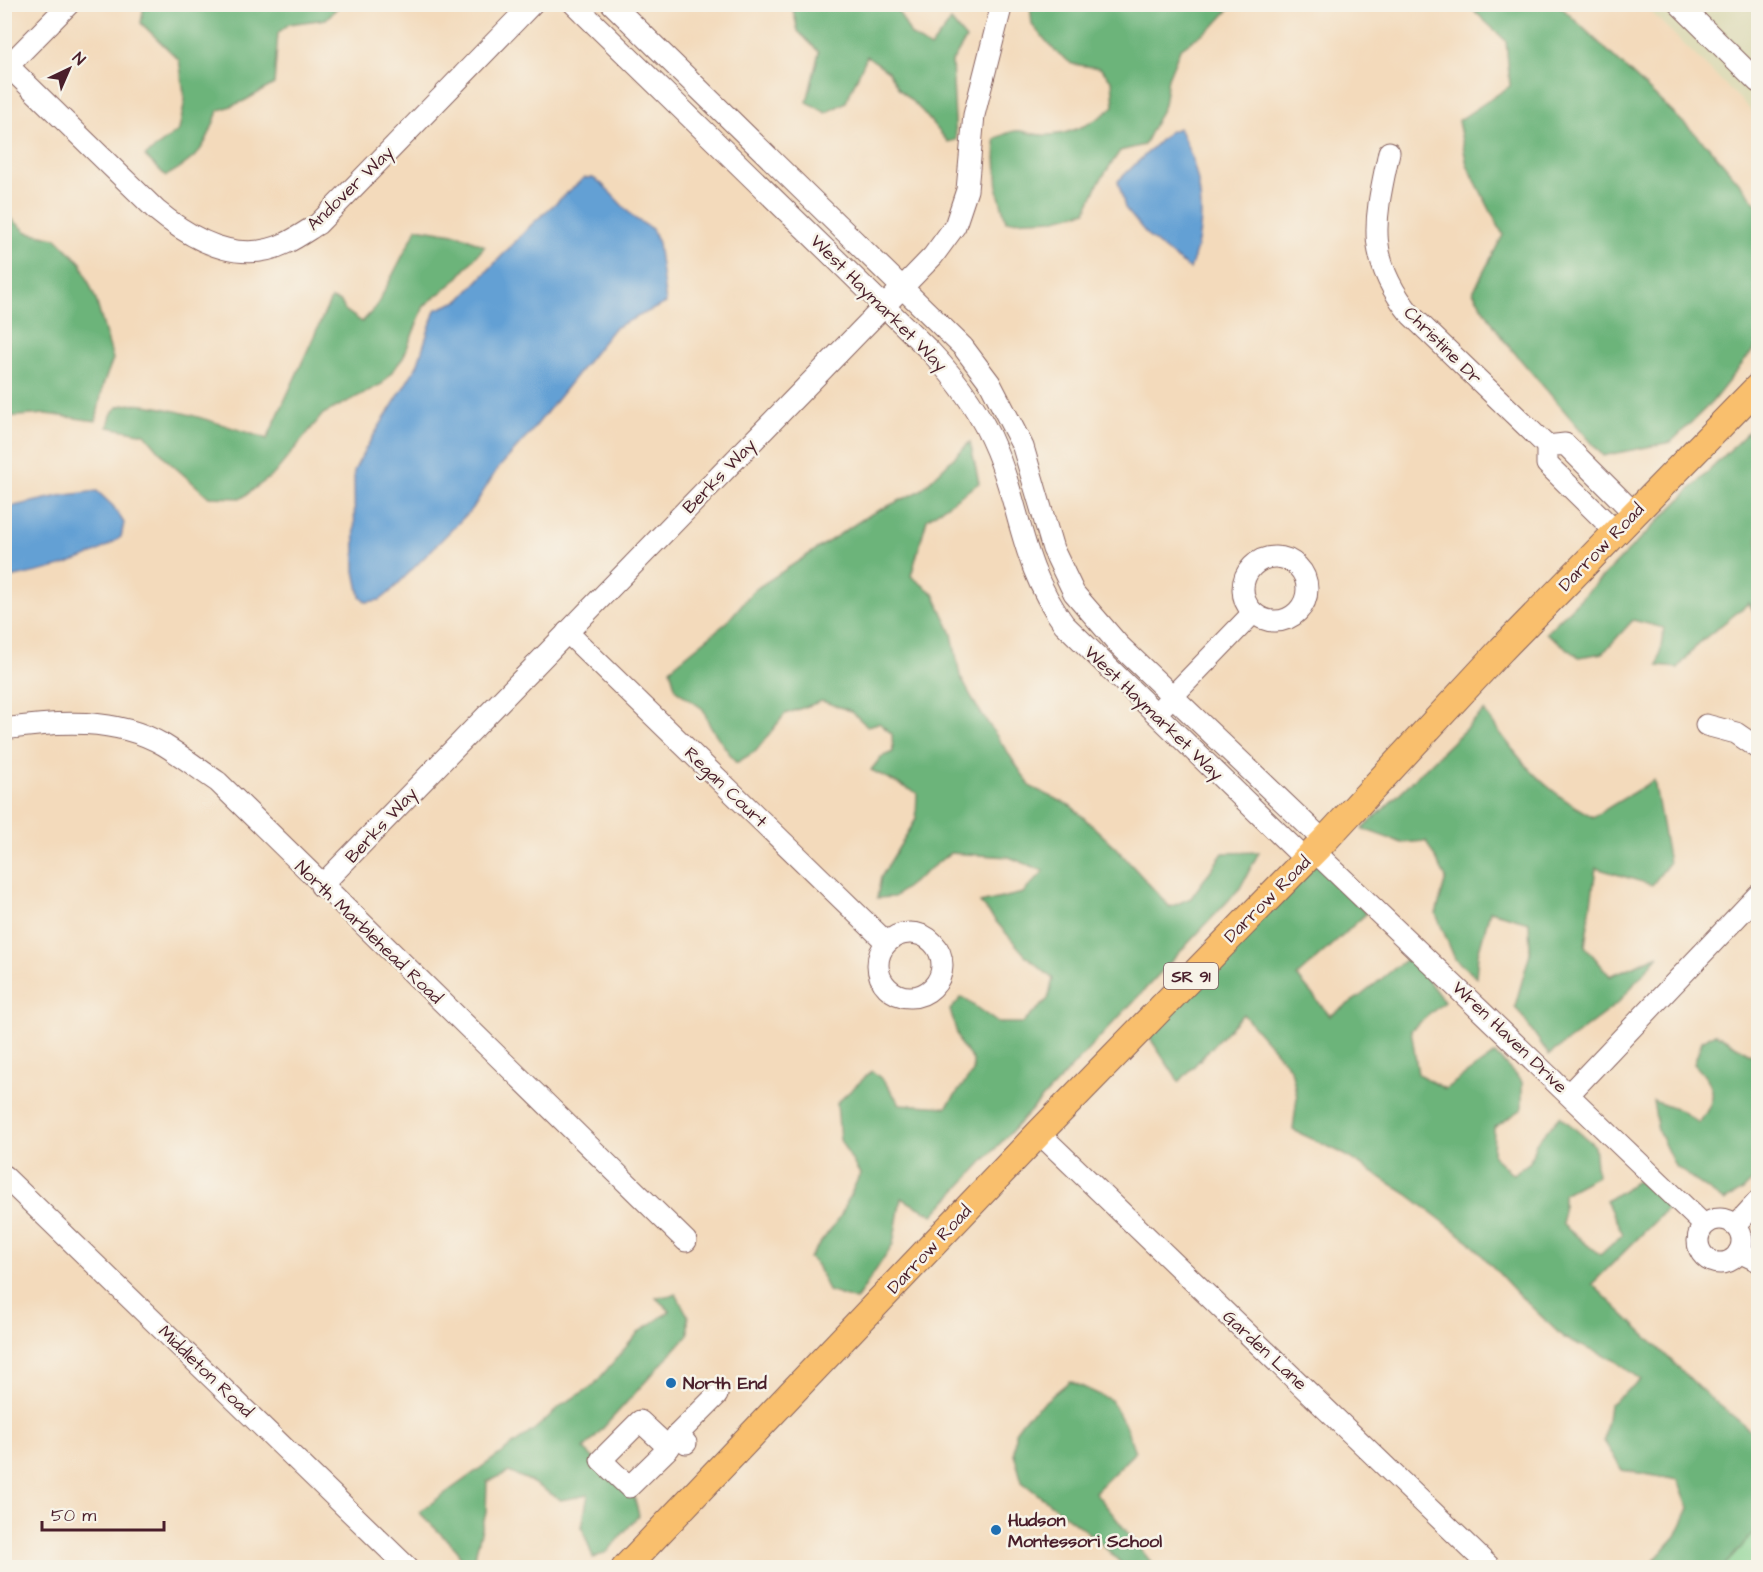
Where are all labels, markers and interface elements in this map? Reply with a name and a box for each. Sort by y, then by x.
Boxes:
north arrow [39,39,99,99]
text: N [67,48,90,70]
street label: Andover Way [301,140,400,237]
street label: West Haymarket Way [804,229,953,378]
street label: Christine Dr [1398,301,1487,390]
street label: Berks Way [677,433,762,520]
street label: Darrow Road [1553,498,1650,597]
street label: West Haymarket Way [1078,640,1229,787]
street label: Regan Court [678,741,773,835]
street label: Berks Way [340,782,424,870]
street label: Darrow Road [1218,850,1316,948]
street label: North Marblehead Road [289,855,448,1010]
road number: SR 91 [1164,963,1218,989]
street label: Wren Haven Drive [1446,976,1573,1099]
street label: Darrow Road [881,1199,977,1300]
street label: Garden Lane [1217,1305,1313,1396]
street label: Middleton Road [153,1319,259,1423]
place label: North End [683,1371,767,1396]
marker: North End [664,1376,678,1390]
scale bar [42,1494,164,1532]
text: 50 m [51,1503,96,1528]
place label: Hudson Montessori School [1008,1508,1162,1554]
marker: Hudson Montessori School [989,1523,1003,1537]

